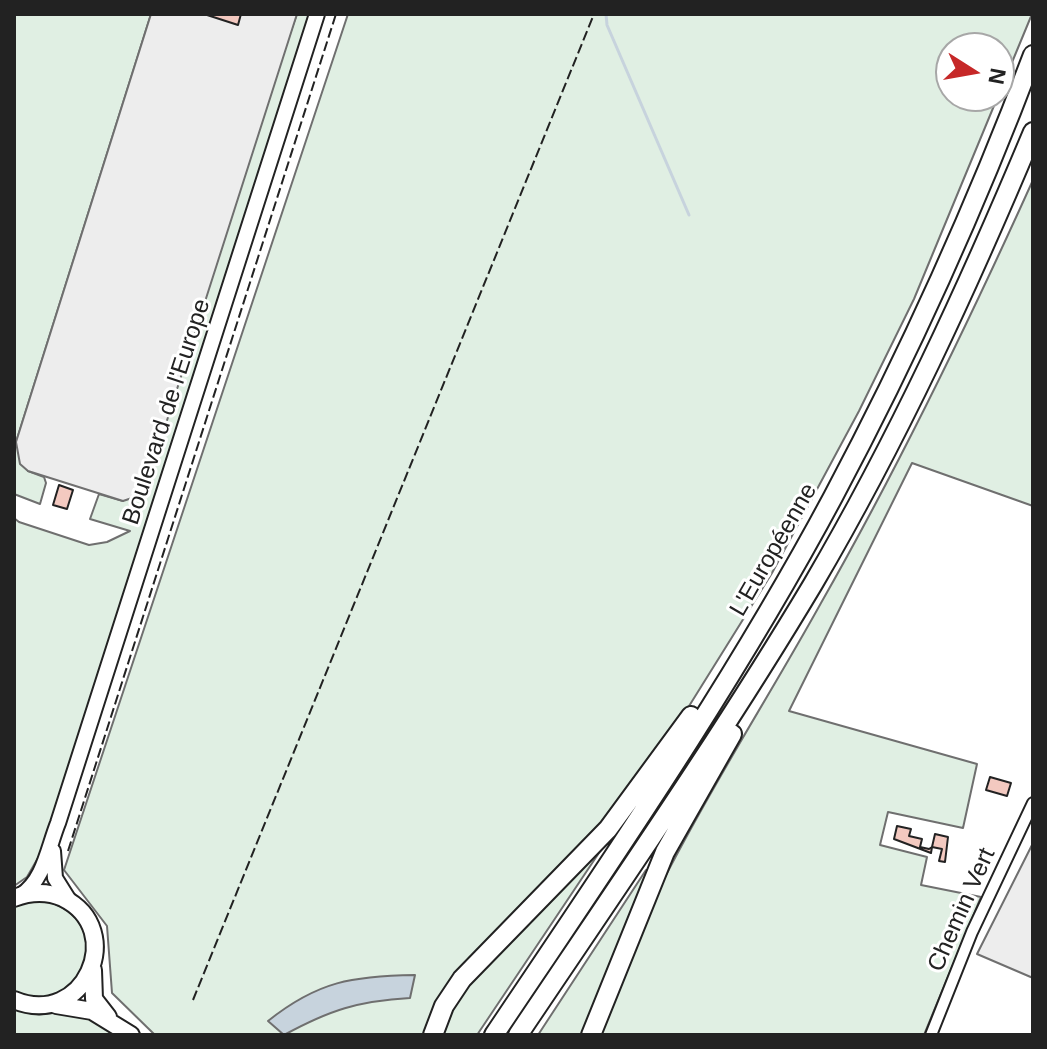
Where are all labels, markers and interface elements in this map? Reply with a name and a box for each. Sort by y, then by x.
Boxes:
north arrow [935,32,1015,112]
text: N [983,66,1011,86]
street label: Boulevard de l'Europe [117,296,217,528]
street label: L'Européenne [724,478,824,622]
street label: Chemin Vert [922,844,1002,976]

